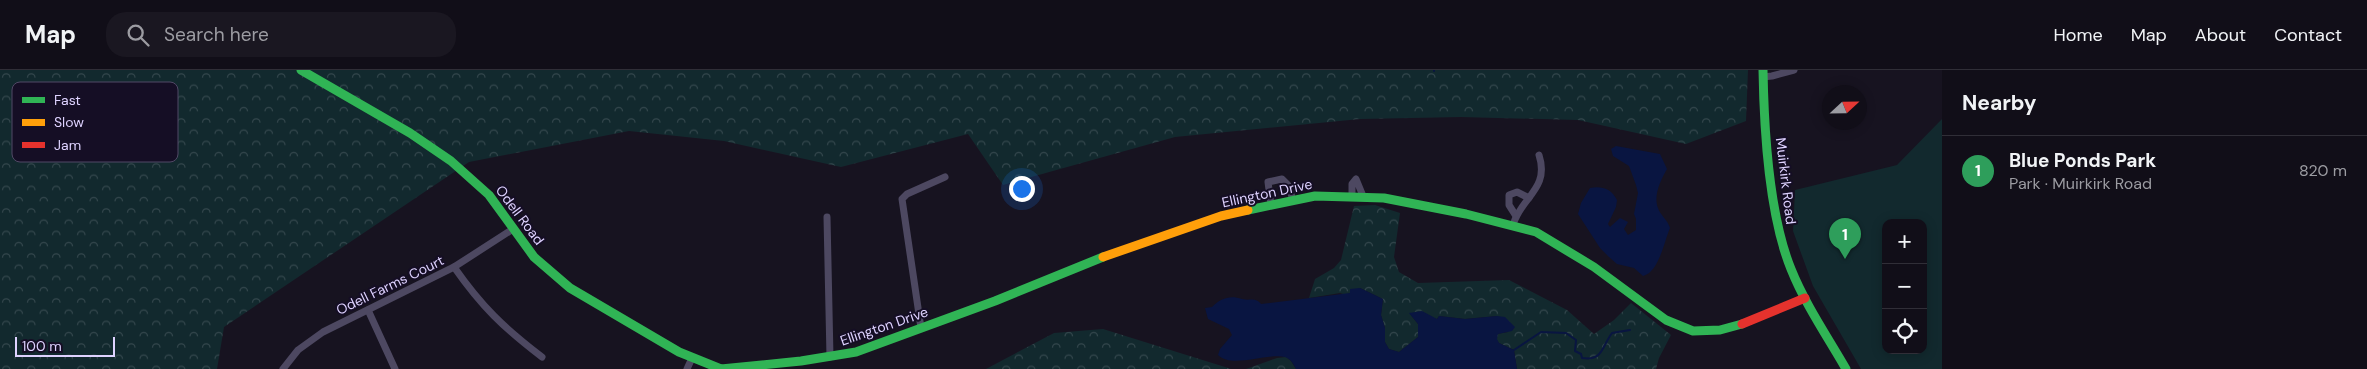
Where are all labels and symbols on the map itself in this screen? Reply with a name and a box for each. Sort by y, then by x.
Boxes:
legend [12,82,178,162]
north arrow [1822,85,1867,130]
text: Fast [54,91,81,109]
text: Slow [54,113,84,131]
text: Jam [54,136,81,154]
street label: Muirkirk Road [1772,137,1800,225]
street label: Ellington Drive [1220,175,1314,211]
your location [1009,176,1035,202]
street label: Odell Road [492,182,548,248]
pin: 1 [1829,218,1861,259]
street label: Odell Farms Court [333,251,447,319]
street label: Ellington Drive [838,303,930,349]
scale bar [15,334,115,357]

